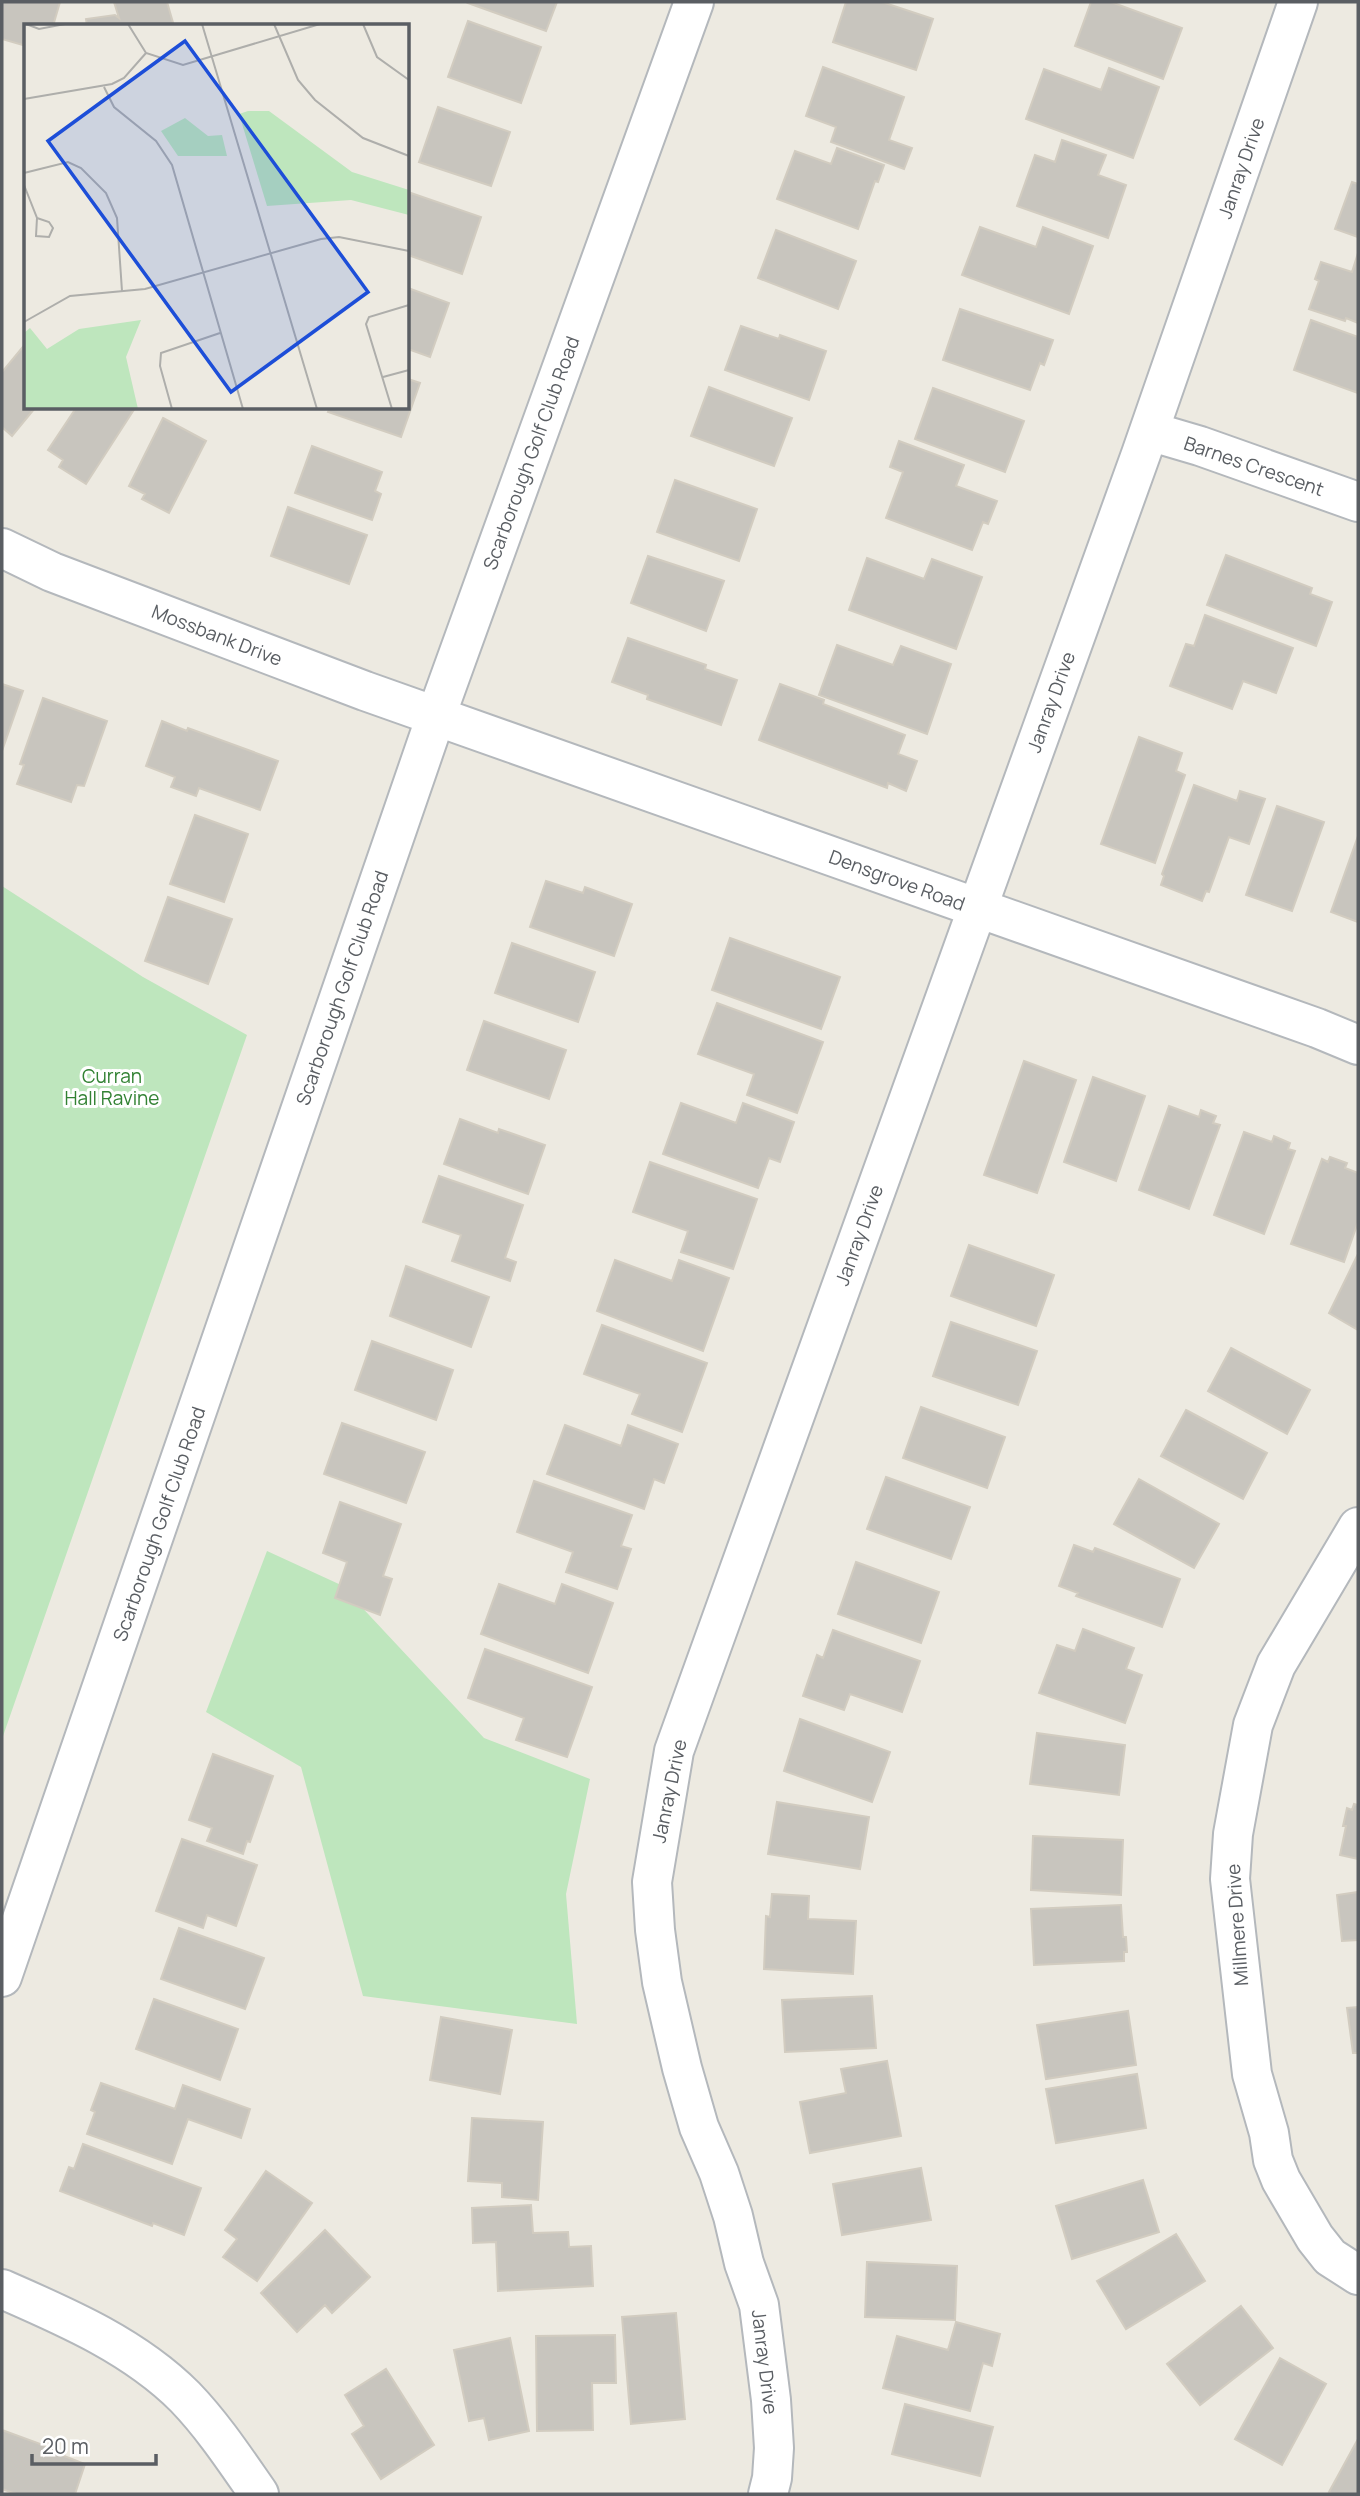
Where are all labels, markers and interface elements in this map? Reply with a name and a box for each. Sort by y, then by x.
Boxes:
inset map [24,24,410,410]
street label: Janray Drive [1212,114,1270,222]
street label: Scarborough Golf Club Road [477,333,585,573]
street label: Barnes Crescent [1181,430,1327,502]
street label: Mossbank Drive [148,598,286,672]
street label: Janray Drive [1021,648,1081,756]
street label: Densgrove Road [825,843,969,917]
street label: Scarborough Golf Club Road [290,867,394,1109]
park label: Curran Hall Ravine [65,1063,159,1111]
street label: Janray Drive [829,1181,889,1289]
street label: Scarborough Golf Club Road [107,1403,211,1645]
street label: Janray Drive [645,1737,693,1845]
street label: Millmere Drive [1220,1863,1254,1987]
street label: Janray Drive [746,2308,784,2416]
scale bar [32,2422,156,2466]
text: 20 m [42,2432,89,2460]

